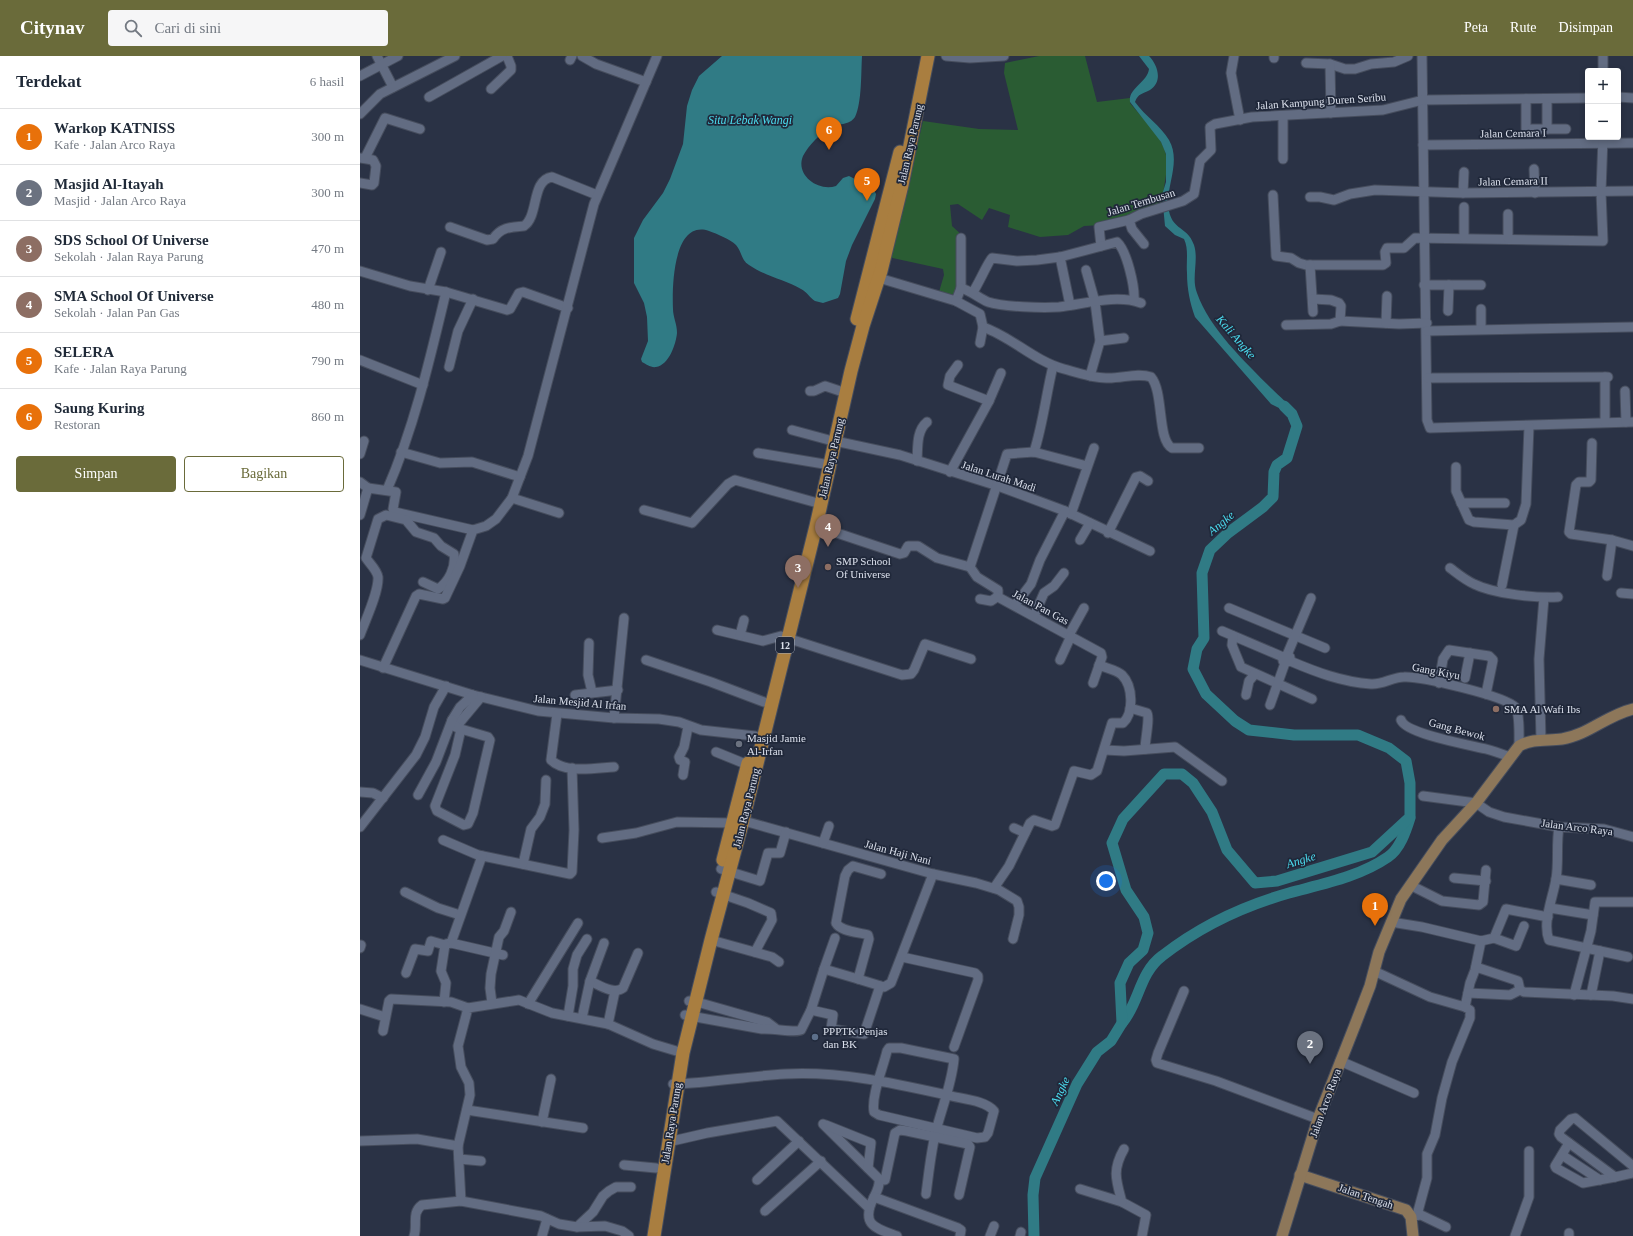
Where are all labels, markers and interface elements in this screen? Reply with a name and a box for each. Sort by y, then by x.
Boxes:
search box [108,10,388,46]
text: Citynav [20,17,84,38]
icon: search [122,17,144,39]
text: Cari di sini [154,20,221,36]
text: Peta [1464,20,1488,35]
text: Rute [1510,20,1537,35]
text: Disimpan [1559,20,1613,35]
map controls [1585,68,1621,140]
button: + [1585,68,1621,104]
text: Terdekat [16,72,82,91]
text: 6 hasil [310,74,344,89]
street label: Jalan Kampung Duren Seribu [1256,90,1387,112]
street label: Jalan Raya Parung [895,102,925,185]
button: − [1585,104,1621,140]
water label: Situ Lebak Wangi [708,113,792,127]
pin: 6 [816,117,842,150]
text: Warkop KATNISS [54,120,175,136]
street label: Jalan Cemara I [1480,126,1546,140]
text: 1 [26,129,32,144]
text: 300 m [311,129,344,144]
text: Kafe · Jalan Arco Raya [54,137,175,152]
pin: 5 [854,168,880,201]
street label: Jalan Cemara II [1478,174,1548,188]
text: Masjid Al-Itayah [54,176,164,192]
text: 2 [26,185,32,200]
text: 300 m [311,185,344,200]
street label: Jalan Tembusan [1106,186,1177,218]
text: Masjid · Jalan Arco Raya [54,193,186,208]
text: SDS School Of Universe [54,232,209,248]
text: 3 [26,241,32,256]
text: 470 m [311,241,344,256]
text: Sekolah · Jalan Raya Parung [54,249,203,264]
text: SMA School Of Universe [54,288,214,304]
text: 4 [26,297,32,312]
text: 480 m [311,297,344,312]
text: Sekolah · Jalan Pan Gas [54,305,180,320]
water label: Kali Angke [1213,311,1259,362]
text: SELERA [54,344,114,360]
text: 5 [26,353,32,368]
text: 790 m [311,353,344,368]
text: Kafe · Jalan Raya Parung [54,361,187,376]
text: Saung Kuring [54,400,144,416]
text: 6 [26,409,32,424]
text: 860 m [311,409,344,424]
street label: Jalan Raya Parung [816,416,846,499]
text: Restoran [54,417,100,432]
button: Simpan [16,456,176,492]
button: Bagikan [184,456,344,492]
street label: Jalan Lurah Madi [960,458,1038,494]
water label: Angke [1204,508,1237,539]
pin: 4 [815,514,841,547]
pin: 3 [785,555,811,588]
place label: SMP School Of Universe [836,555,891,580]
marker: SMP School Of Universe [823,562,833,572]
street label: Jalan Pan Gas [1011,587,1071,627]
road number: 12 [776,637,794,653]
street label: Gang Kiyu [1411,660,1461,682]
street label: Jalan Mesjid Al Irfan [533,692,627,712]
place label: SMA Al Wafi Ibs [1504,703,1580,715]
marker: SMA Al Wafi Ibs [1491,704,1501,714]
street label: Gang Bewok [1428,716,1487,742]
place label: Masjid Jamie Al-Irfan [747,732,806,757]
marker: Masjid Jamie Al-Irfan [734,739,744,749]
street label: Jalan Raya Parung [730,766,762,849]
street label: Jalan Arco Raya [1540,817,1614,837]
street label: Jalan Haji Nani [863,837,933,867]
water label: Angke [1284,849,1318,871]
your location [1096,871,1116,891]
pin: 1 [1362,893,1388,926]
place label: PPPTK Penjas dan BK [823,1025,888,1050]
pin: 2 [1297,1031,1323,1064]
marker: PPPTK Penjas dan BK [810,1032,820,1042]
street label: Jalan Arco Raya [1307,1067,1343,1139]
water label: Angke [1047,1074,1073,1108]
street label: Jalan Raya Parung [659,1081,683,1164]
street label: Jalan Tengah [1337,1181,1396,1211]

